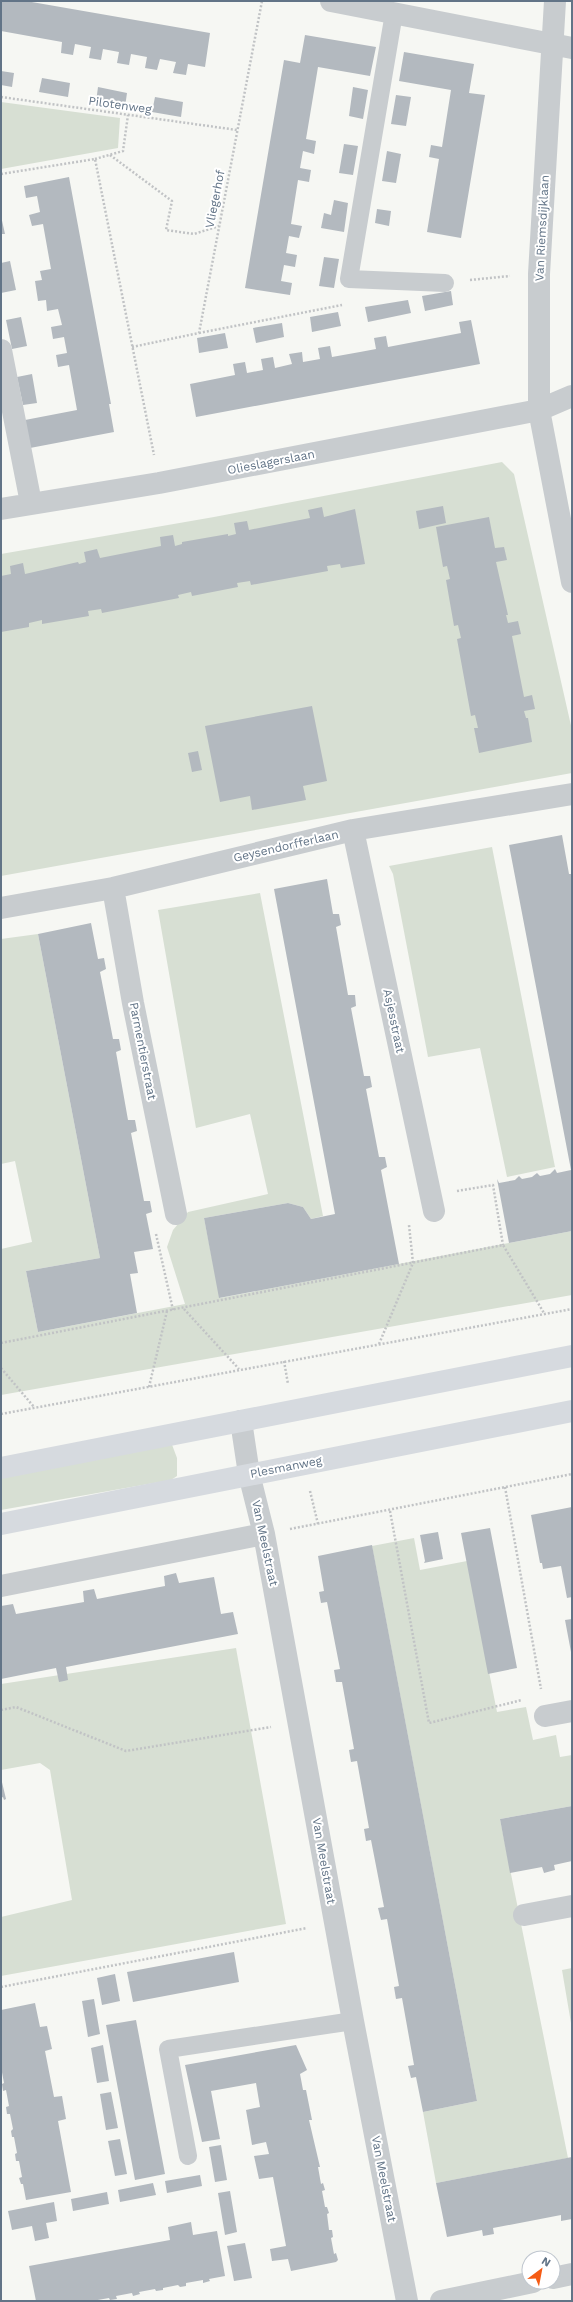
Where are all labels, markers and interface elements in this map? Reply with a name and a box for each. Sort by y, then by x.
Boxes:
street label: Pilotenweg [87,94,153,116]
street label: Vliegerhof [202,168,228,229]
street label: Van Riemsdijklaan [532,174,552,282]
street label: Olieslagerslaan [226,447,316,477]
street label: Geysendorfferlaan [232,827,340,865]
street label: Asjesstraat [380,988,408,1054]
street label: Parmentierstraat [127,1001,159,1101]
street label: Plesmanweg [249,1453,324,1481]
street label: Van Meelstraat [249,1499,281,1587]
street label: Van Meelstraat [310,1817,338,1905]
street label: Van Meelstraat [369,2135,399,2223]
north arrow [521,2250,561,2290]
text: N [539,2254,553,2270]

